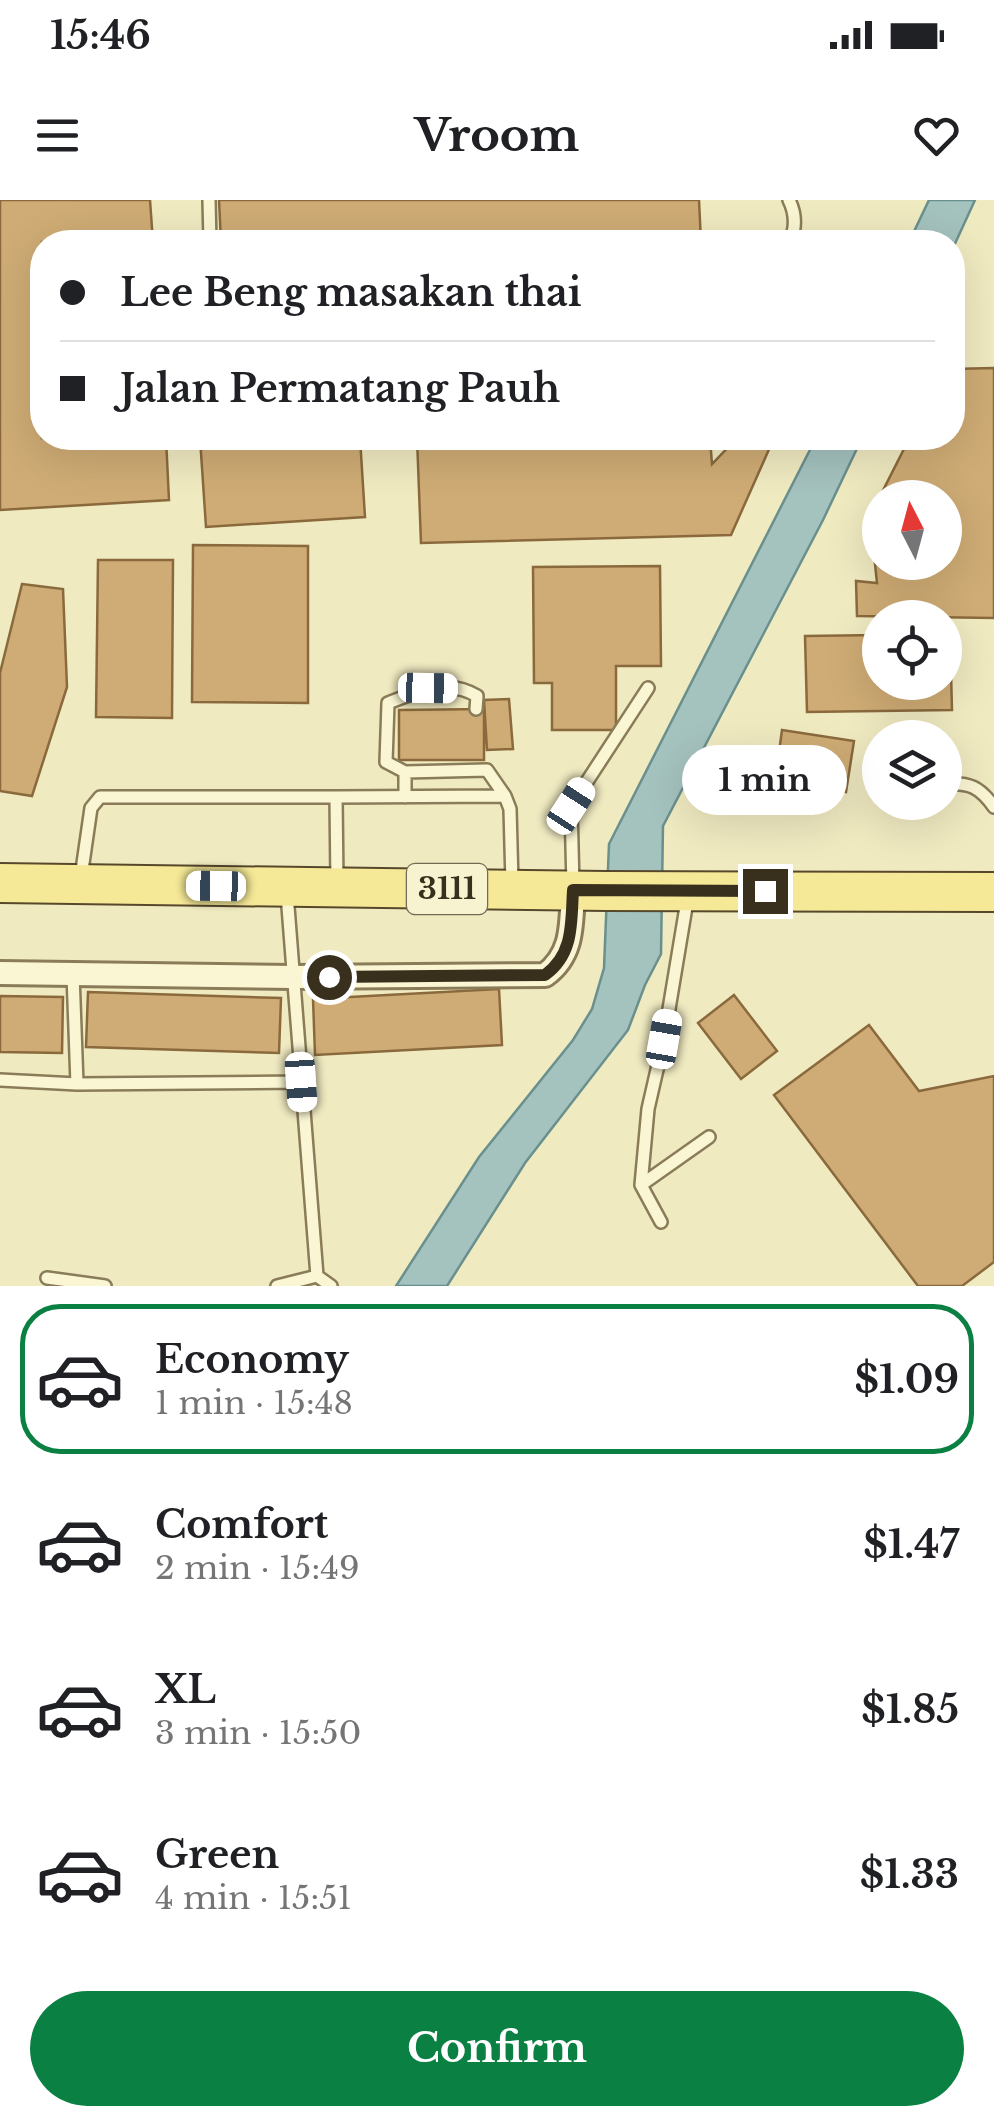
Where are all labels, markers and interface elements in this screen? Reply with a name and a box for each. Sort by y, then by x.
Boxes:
text: 15:46 [50,12,151,59]
text: Vroom [415,107,579,163]
icon: menu [30,108,85,163]
icon: heart [909,108,964,163]
text: Lee Beng masakan thai [120,269,582,316]
text: Jalan Permatang Pauh [120,365,560,412]
north arrow [862,480,962,580]
map controls [862,480,962,820]
button: locate [862,600,962,700]
car [398,672,458,704]
button: layers [862,720,962,820]
callout: 1 min [682,746,848,816]
text: 1 min [718,760,811,800]
car [542,773,600,839]
road number: 3111 [407,864,487,914]
route end [743,869,788,914]
car [186,870,246,902]
route start [307,955,352,1000]
car [644,1007,684,1071]
car [284,1051,318,1113]
icon: car [35,1334,125,1424]
text: Economy [155,1336,349,1383]
text: $1.09 [855,1356,959,1403]
text: 1 min · 15:48 [155,1383,353,1423]
icon: car [35,1499,125,1589]
text: Comfort [155,1501,328,1548]
text: $1.47 [863,1521,959,1568]
text: 2 min · 15:49 [155,1548,360,1588]
icon: car [35,1664,125,1754]
text: XL [155,1666,216,1713]
text: $1.85 [861,1686,959,1733]
text: 3 min · 15:50 [155,1713,361,1753]
icon: car [35,1829,125,1919]
text: Green [155,1831,279,1878]
text: $1.33 [860,1851,959,1898]
text: 4 min · 15:51 [155,1878,352,1918]
button: Confirm [30,1991,964,2106]

